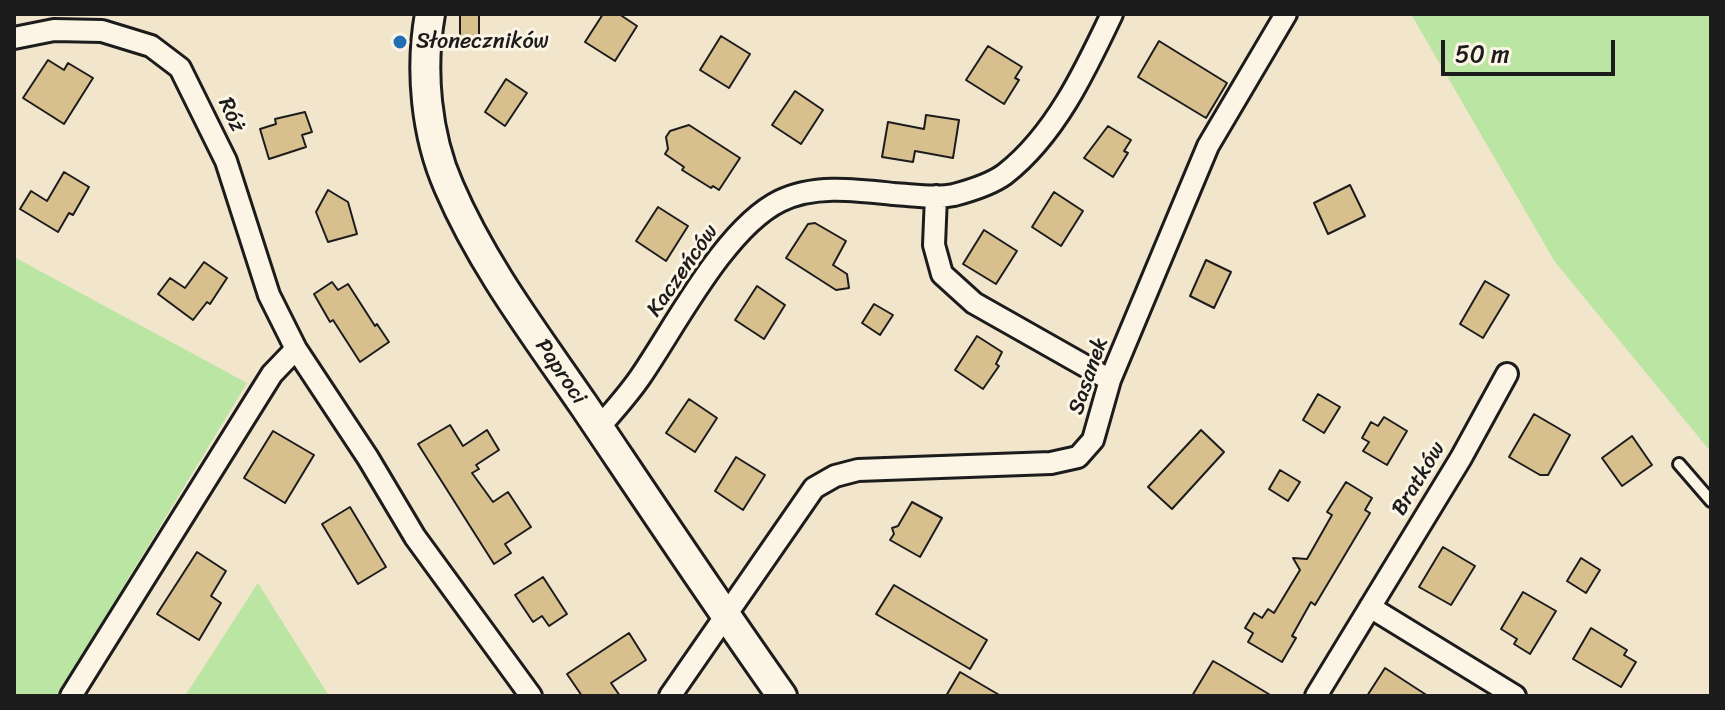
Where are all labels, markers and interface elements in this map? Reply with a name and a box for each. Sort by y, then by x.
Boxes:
scale bar [1445,24,1619,74]
place label: Słoneczników [416,29,549,55]
marker: Słoneczników [391,33,409,51]
text: 50 m [1455,33,1510,75]
street label: Róż [212,94,250,136]
street label: Kaczeńców [642,220,724,322]
street label: Paproci [529,334,591,410]
street label: Sasanek [1063,334,1115,418]
street label: Bratków [1387,437,1451,521]

